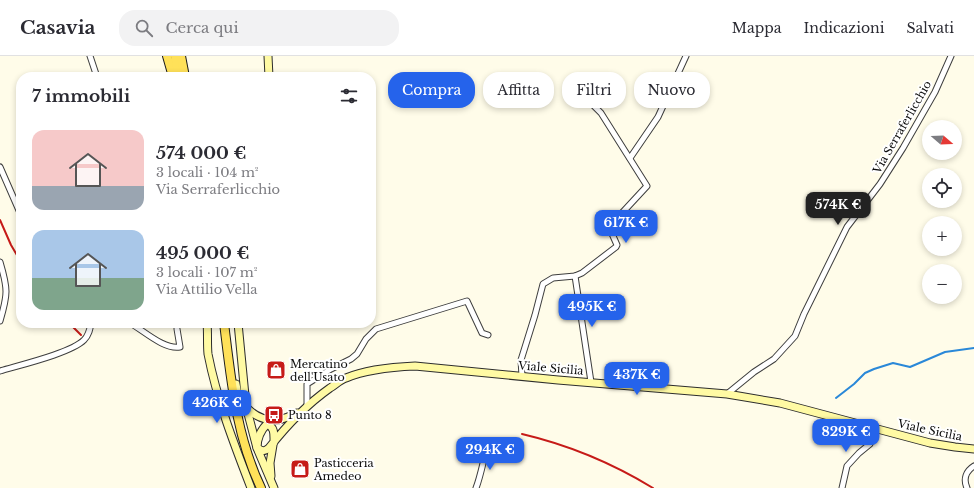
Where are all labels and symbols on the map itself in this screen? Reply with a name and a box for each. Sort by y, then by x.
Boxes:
street label: Via Serraferlicchio [869,78,934,177]
north arrow [922,120,962,160]
pin: 574K € [805,192,871,226]
pin: 617K € [593,210,659,244]
pin: 495K € [559,294,625,328]
place label: Mercatino dell'Usato [290,357,348,384]
street label: Viale Sicilia [517,358,585,378]
shop icon: Mercatino dell'Usato [265,359,287,381]
pin: 437K € [604,362,670,396]
pin: 426K € [184,390,250,424]
bus stop icon: Punto 8 [263,404,285,426]
place label: Punto 8 [288,408,332,422]
street label: Viale Sicilia [896,416,964,444]
pin: 829K € [813,419,879,453]
pin: 294K € [457,437,523,471]
place label: Pasticceria Amedeo [313,456,375,483]
shop icon: Pasticceria Amedeo [289,458,311,480]

